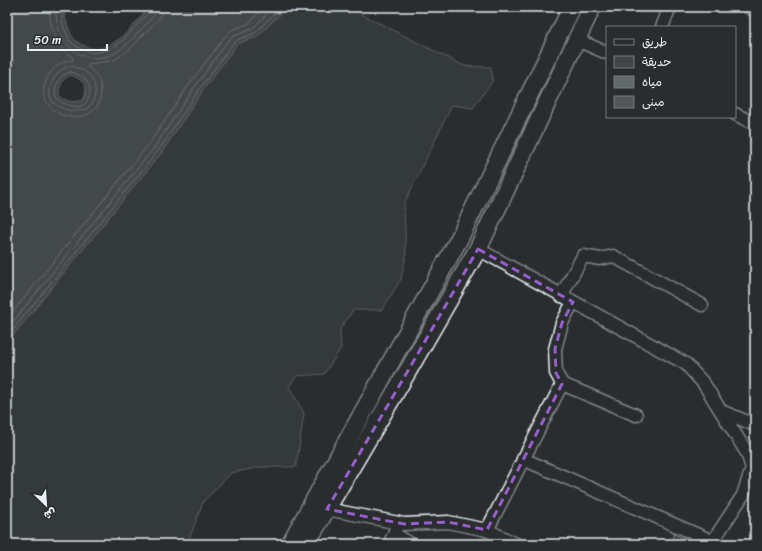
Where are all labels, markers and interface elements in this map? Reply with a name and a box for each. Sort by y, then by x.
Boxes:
scale bar [28,26,107,52]
legend [606,26,736,118]
text: 50 m [34,29,61,51]
text: طريق [642,31,667,53]
text: حديقة [642,51,671,73]
text: مياه [642,71,662,93]
text: مبنى [642,91,665,113]
north arrow [26,485,66,525]
text: ش [41,502,60,525]

